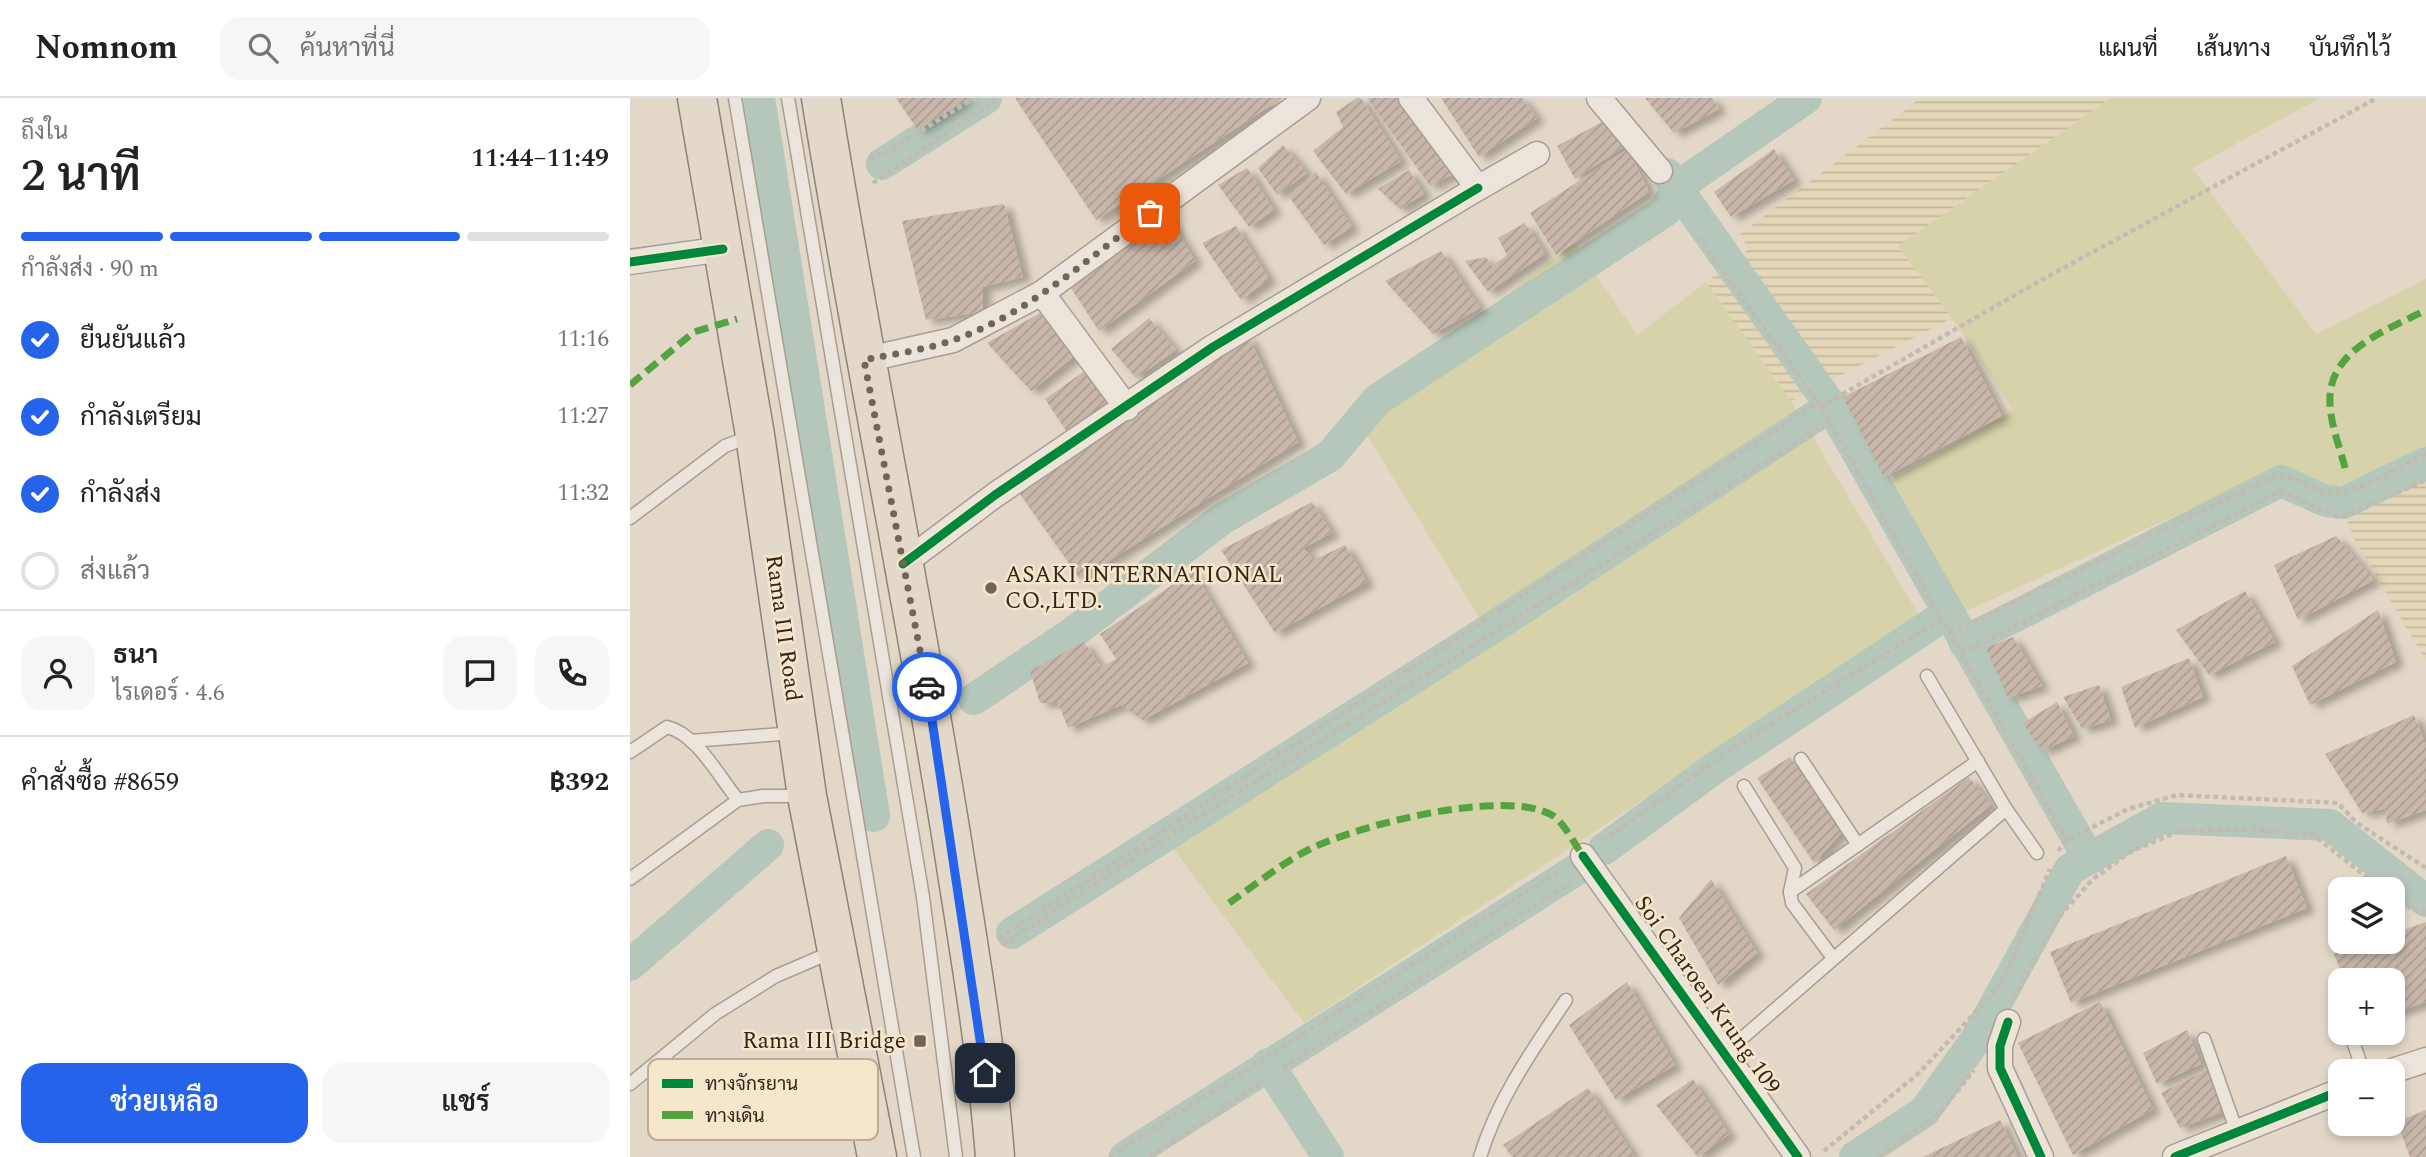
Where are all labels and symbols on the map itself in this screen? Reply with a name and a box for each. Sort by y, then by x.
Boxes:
pin [1120,183,1180,243]
street label: Rama III Road [755,552,811,704]
place label: ASAKI INTERNATIONAL CO.,LTD. [1005,558,1283,619]
marker: ASAKI INTERNATIONAL CO.,LTD. [983,580,999,596]
courier [892,652,962,722]
street label: Soi Charoen Krung 109 [1625,888,1789,1102]
place label: Rama III Bridge [742,1024,906,1059]
marker: Rama III Bridge [912,1033,928,1049]
pin [955,1043,1015,1103]
legend [648,1059,878,1140]
text: ทางจักรยาน [705,1070,798,1099]
text: ทางเดิน [705,1102,765,1131]

